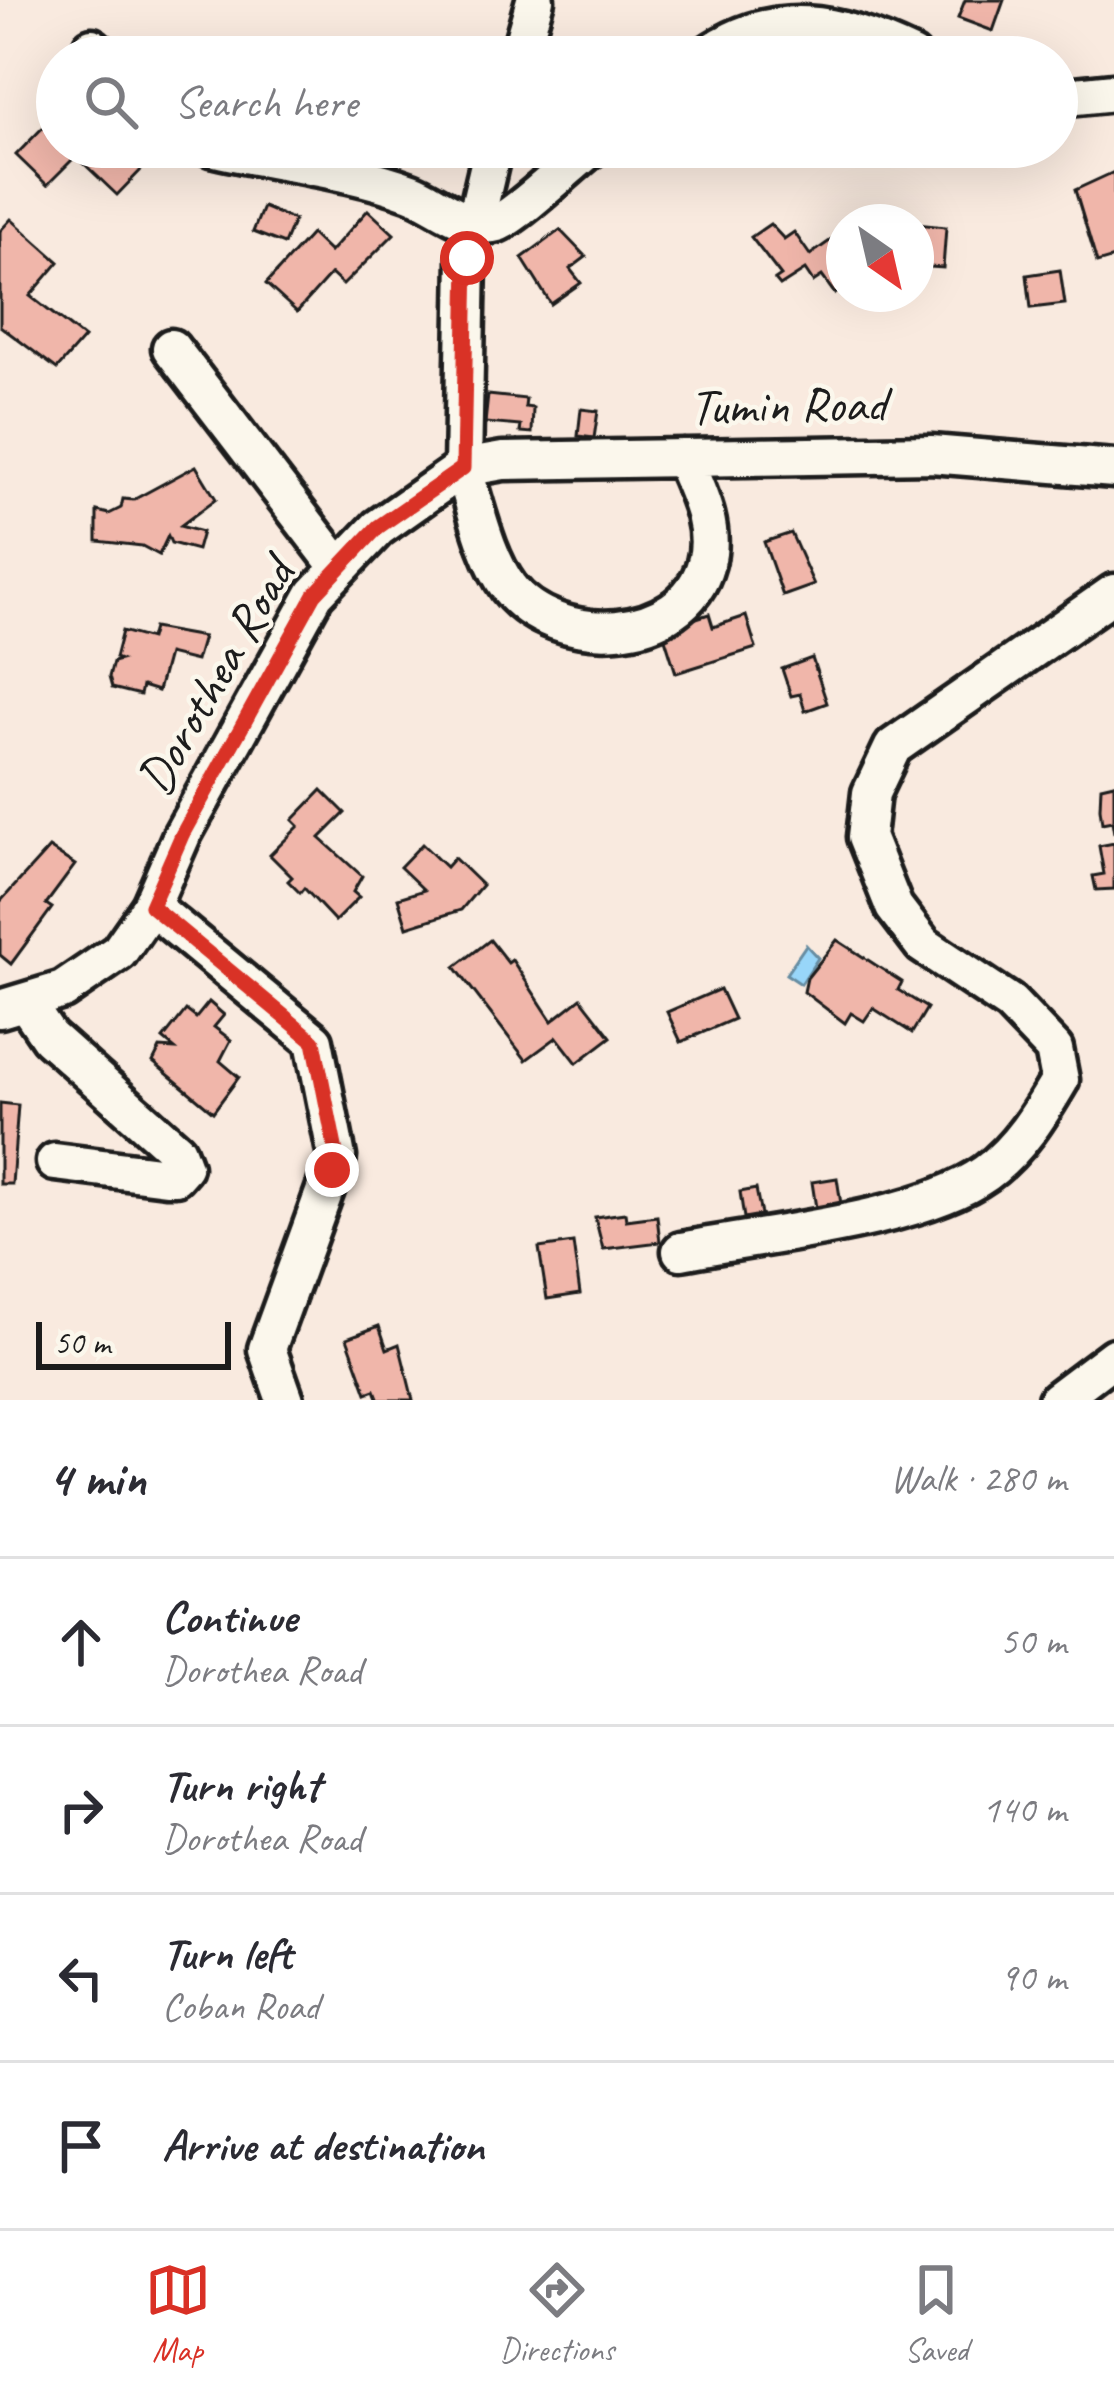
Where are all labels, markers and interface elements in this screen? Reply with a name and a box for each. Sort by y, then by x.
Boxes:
search box [36,36,1078,168]
icon: search [78,69,144,135]
text: Search here [174,74,357,131]
north arrow [826,204,934,312]
route start [440,231,494,285]
street label: Tumin Road [689,371,894,439]
street label: Dorothea Road [122,541,312,805]
route end [305,1143,359,1197]
scale bar [36,1316,231,1369]
text: 50 m [54,1322,110,1364]
text: 4 min [48,1446,146,1510]
text: Walk · 280 m [890,1454,1066,1503]
text: Continue [162,1589,296,1646]
icon: ahead [48,1609,114,1675]
text: 50 m [1000,1617,1066,1666]
text: Dorothea Road [162,1646,362,1695]
text: Turn right [162,1757,320,1814]
icon: right [48,1777,114,1843]
text: 140 m [982,1785,1066,1834]
text: Dorothea Road [162,1814,362,1863]
text: Turn left [162,1925,292,1982]
icon: left [48,1945,114,2011]
text: 90 m [1000,1953,1066,2002]
text: Coban Road [162,1982,319,2031]
icon: arrive [48,2113,114,2179]
text: Arrive at destination [162,2117,484,2174]
tab: Map [145,2257,211,2371]
tab: Directions [500,2257,614,2371]
tab: Saved [903,2257,969,2371]

